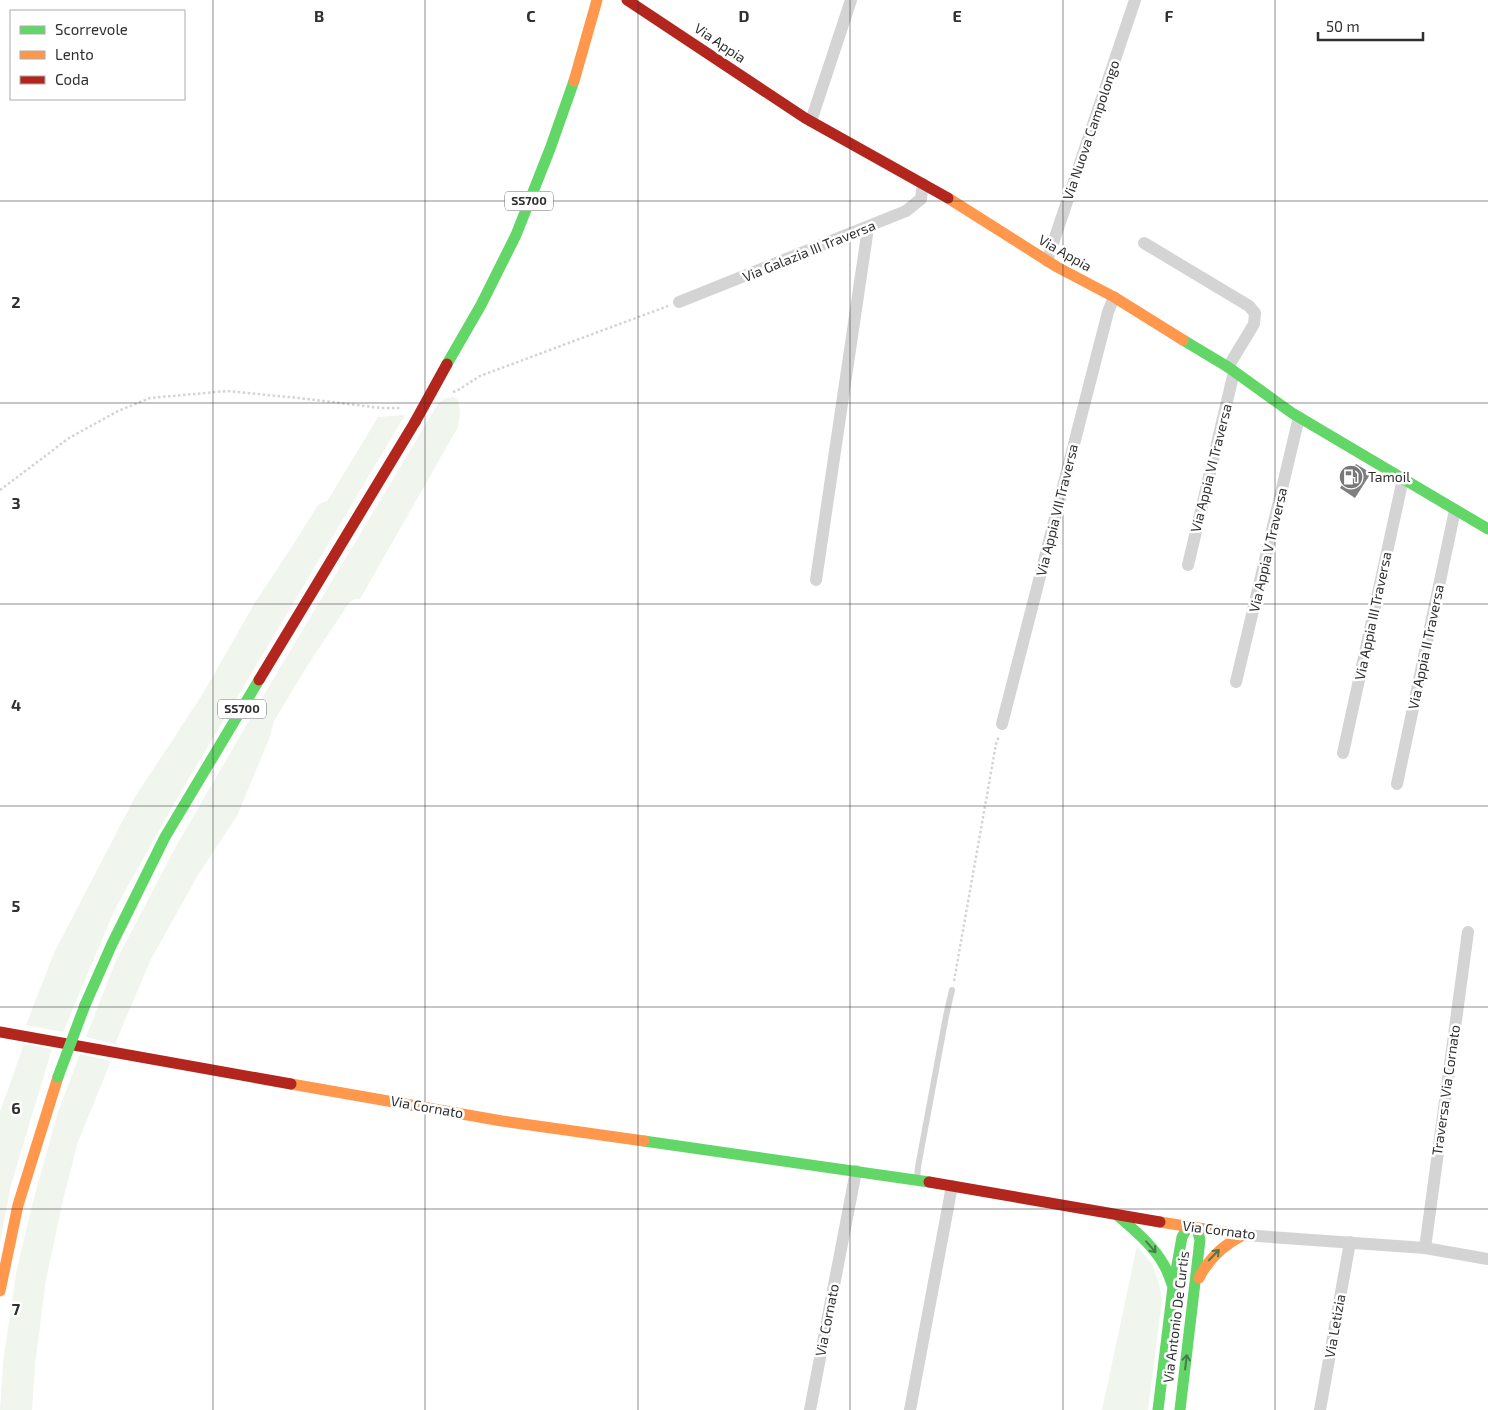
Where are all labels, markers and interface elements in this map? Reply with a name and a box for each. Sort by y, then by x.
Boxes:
text: B [314,6,324,25]
text: C [526,6,536,25]
text: D [739,6,750,25]
text: E [952,6,962,25]
text: F [1165,6,1174,25]
legend [10,10,185,100]
scale bar [1318,10,1423,42]
text: 50 m [1326,17,1360,35]
street label: Via Appia [691,19,749,66]
text: Scorrevole [55,20,128,38]
text: Lento [55,45,94,63]
street label: Via Nuova Campolongo [1059,58,1122,202]
text: Coda [55,70,89,88]
road number: SS700 [505,192,553,210]
street label: Via Galazia III Traversa [740,216,878,285]
street label: Via Appia [1036,231,1095,275]
text: 2 [11,292,21,311]
street label: Via Appia VI Traversa [1186,402,1235,534]
street label: Via Appia VII Traversa [1032,442,1081,578]
fuel station icon: Tamoil [1338,464,1364,490]
place label: Tamoil [1368,468,1411,485]
street label: Via Appia V Traversa [1245,486,1290,614]
text: 3 [11,493,21,512]
street label: Via Appia III Traversa [1351,550,1394,682]
street label: Via Appia II Traversa [1404,583,1447,711]
text: 4 [11,695,21,714]
road number: SS700 [218,700,266,719]
text: 5 [12,896,21,915]
street label: Traversa Via Cornato [1428,1024,1463,1156]
street label: Via Cornato [389,1092,465,1121]
text: 6 [11,1098,21,1117]
street label: Via Cornato [1182,1217,1257,1242]
one-way arrow [1145,1241,1157,1254]
one-way arrow [1208,1249,1220,1261]
street label: Via Antonio De Curtis [1159,1250,1192,1384]
street label: Via Cornato [811,1282,842,1358]
street label: Via Letizia [1321,1293,1348,1359]
text: 7 [12,1299,21,1318]
one-way arrow [1181,1354,1191,1370]

